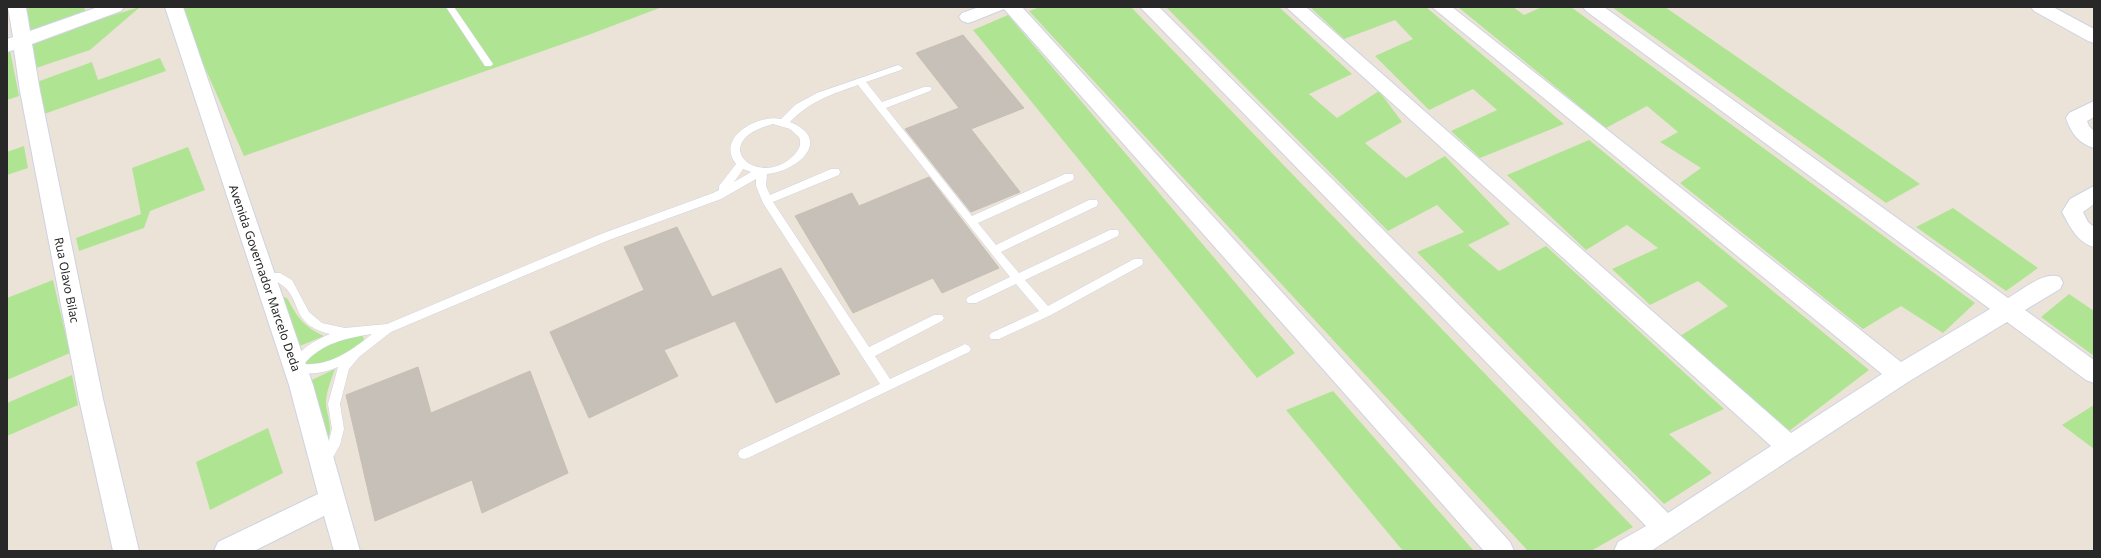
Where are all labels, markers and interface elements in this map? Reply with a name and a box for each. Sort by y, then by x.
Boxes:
street label: Avenida Governador Marcelo Deda [225,182,305,374]
street label: Rua Olavo Bilac [50,236,84,324]

